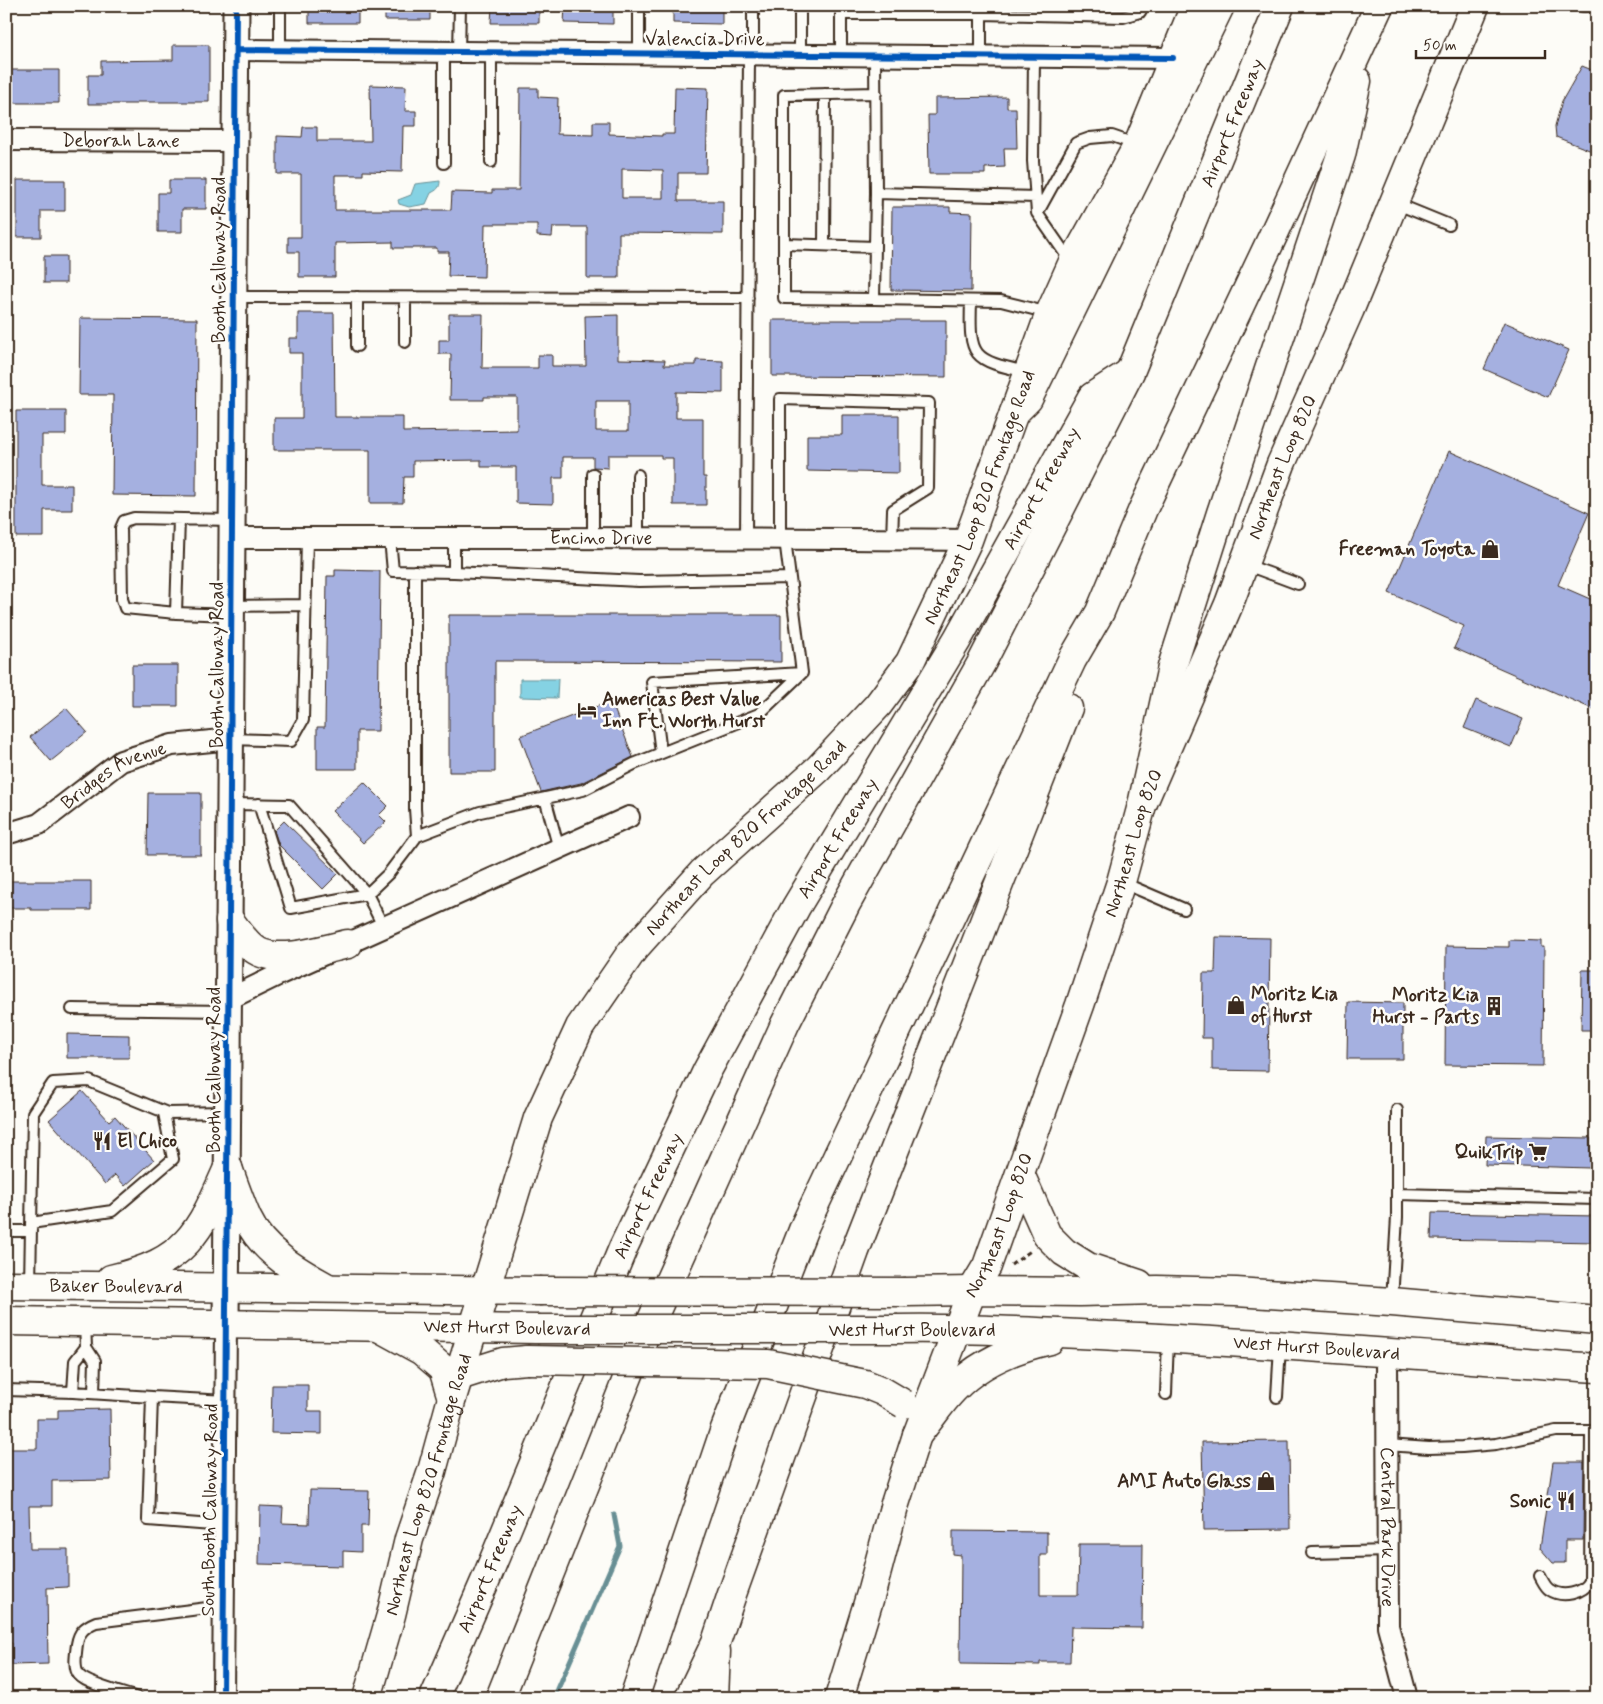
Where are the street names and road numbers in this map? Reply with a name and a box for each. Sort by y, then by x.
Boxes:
street label: Valencia Drive [645,27,765,52]
street label: Airport Freeway [1195,55,1270,191]
street label: Deborah Lane [62,128,180,153]
street label: Booth Calloway Road [207,177,232,343]
street label: Northeast Loop 820 Frontage Road [917,367,1041,628]
street label: Northeast Loop 820 [1242,391,1323,543]
street label: Airport Freeway [997,422,1085,554]
street label: Encino Drive [550,525,652,550]
street label: Booth Calloway Road [205,582,230,748]
street label: Northeast Loop 820 Frontage Road [639,734,852,941]
street label: Bridges Avenue [56,735,169,815]
street label: Northeast Loop 820 [1098,765,1168,920]
street label: Airport Freeway [791,773,884,903]
street label: Booth Calloway Road [202,987,227,1153]
street label: Airport Freeway [607,1129,688,1262]
street label: Northeast Loop 820 [958,1149,1039,1302]
street label: Baker Boulevard [49,1273,183,1299]
street label: West Hurst Boulevard [423,1314,591,1342]
street label: West Hurst Boulevard [828,1318,996,1343]
street label: West Hurst Boulevard [1232,1330,1401,1366]
street label: Northeast Loop 820 Frontage Road [379,1351,477,1618]
street label: South Booth Calloway Road [196,1403,224,1617]
street label: Central Park Drive [1375,1447,1400,1607]
street label: Airport Freeway [452,1501,528,1636]

